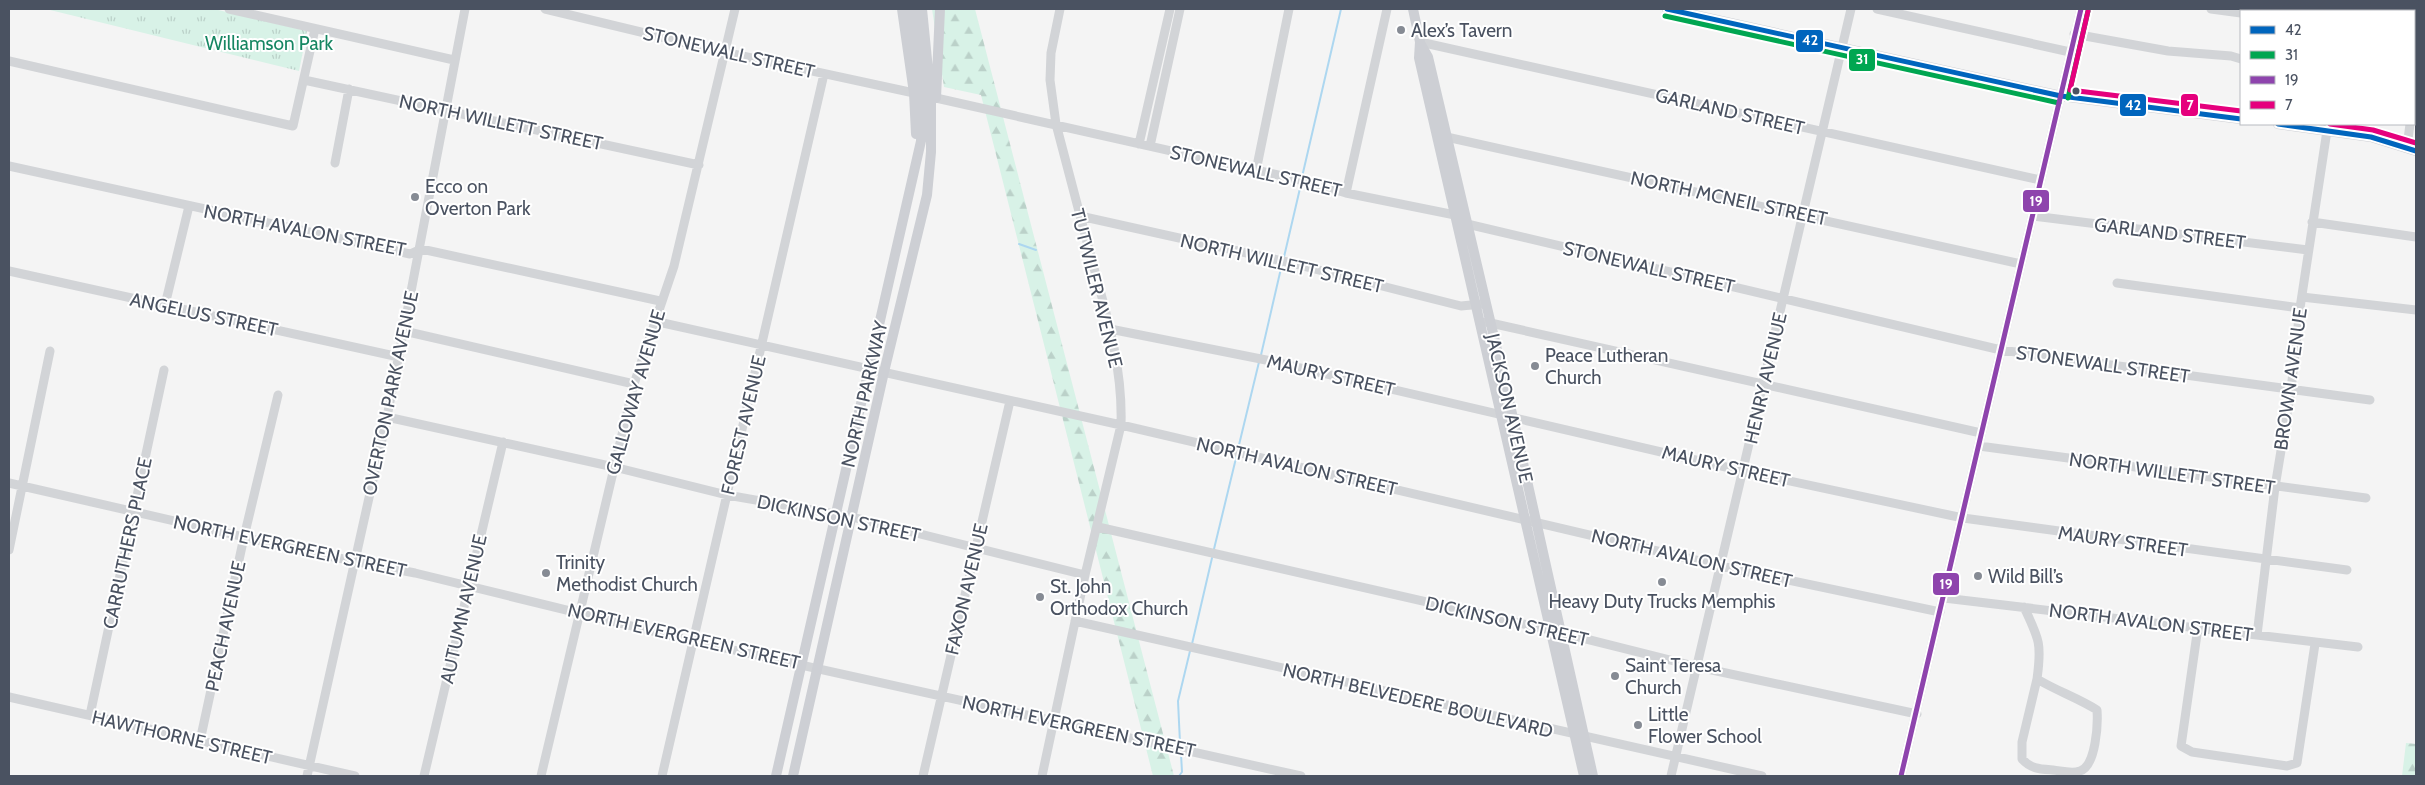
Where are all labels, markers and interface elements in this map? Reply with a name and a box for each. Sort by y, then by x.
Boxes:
legend [2240,10,2415,125]
place label: Alex’s Tavern [1411,19,1512,42]
text: 42 [2285,21,2302,39]
street label: STONEWALL STREET [641,22,817,83]
marker: Alex’s Tavern [1395,24,1407,36]
line badge: 42 [1795,29,1824,53]
text: 42 [1802,31,1818,49]
park label: Williamson Park [205,32,334,55]
text: 31 [2285,46,2298,64]
line badge: 31 [1848,48,1876,72]
text: 31 [1856,50,1868,68]
text: 19 [2285,71,2298,89]
street label: GARLAND STREET [1653,83,1807,140]
unlabelled marker [2071,86,2081,96]
street label: NORTH WILLETT STREET [397,90,605,155]
line badge: 42 [2119,93,2147,117]
line badge: 7 [2180,93,2199,117]
text: 42 [2125,96,2141,114]
text: 7 [2186,96,2194,114]
text: 7 [2285,96,2293,114]
street label: STONEWALL STREET [1168,141,1344,202]
street label: NORTH MCNEIL STREET [1628,166,1829,231]
place label: Ecco on Overton Park [425,175,531,220]
line badge: 19 [2022,189,2050,213]
marker: Ecco on Overton Park [409,191,421,203]
text: 19 [2029,192,2043,210]
street label: NORTH AVALON STREET [202,200,408,261]
street label: TUTWILER AVENUE [1066,206,1127,370]
street label: GARLAND STREET [2093,213,2247,254]
street label: NORTH WILLETT STREET [1178,229,1386,298]
street label: STONEWALL STREET [1561,237,1737,298]
street label: ANGELUS STREET [128,288,280,341]
street label: OVERTON PARK AVENUE [358,289,423,497]
street label: BROWN AVENUE [2269,306,2312,452]
street label: GALLOWAY AVENUE [601,307,670,477]
street label: HENRY AVENUE [1739,310,1792,446]
street label: NORTH PARKWAY [836,318,893,470]
street label: JACKSON AVENUE [1481,330,1538,485]
street label: STONEWALL STREET [2014,341,2191,388]
place label: Peace Lutheran Church [1545,344,1668,389]
street label: MAURY STREET [1265,350,1397,401]
street label: FOREST AVENUE [716,353,771,497]
marker: Peace Lutheran Church [1529,360,1541,372]
street label: NORTH AVALON STREET [1194,432,1400,501]
street label: MAURY STREET [1660,441,1792,492]
street label: NORTH WILLETT STREET [2067,448,2276,499]
street label: CARRUTHERS PLACE [98,455,157,631]
street label: DICKINSON STREET [755,490,923,547]
street label: NORTH EVERGREEN STREET [171,511,409,582]
street label: FAXON AVENUE [940,521,993,657]
street label: MAURY STREET [2057,521,2189,562]
street label: NORTH AVALON STREET [1589,524,1795,593]
street label: AUTUMN AVENUE [435,532,492,686]
place label: Trinity Methodist Church [556,551,698,596]
street label: PEACH AVENUE [200,559,251,693]
place label: Wild Bill’s [1988,565,2063,588]
marker: Trinity Methodist Church [540,567,552,579]
marker: Wild Bill’s [1972,570,1984,582]
line badge: 19 [1932,572,1960,596]
place label: St. John Orthodox Church [1050,575,1188,620]
text: 19 [1939,575,1953,593]
marker: Heavy Duty Trucks Memphis [1656,576,1668,588]
place label: Heavy Duty Trucks Memphis [1549,590,1776,613]
marker: St. John Orthodox Church [1034,591,1046,603]
street label: DICKINSON STREET [1423,592,1591,651]
street label: NORTH EVERGREEN STREET [565,599,802,674]
street label: NORTH AVALON STREET [2048,599,2254,646]
place label: Saint Teresa Church [1625,654,1721,699]
street label: NORTH BELVEDERE BOULEVARD [1281,658,1555,743]
marker: Saint Teresa Church [1609,670,1621,682]
street label: NORTH EVERGREEN STREET [960,691,1198,762]
place label: Little Flower School [1648,703,1762,748]
street label: HAWTHORNE STREET [90,706,274,769]
marker: Little Flower School [1632,719,1644,731]

